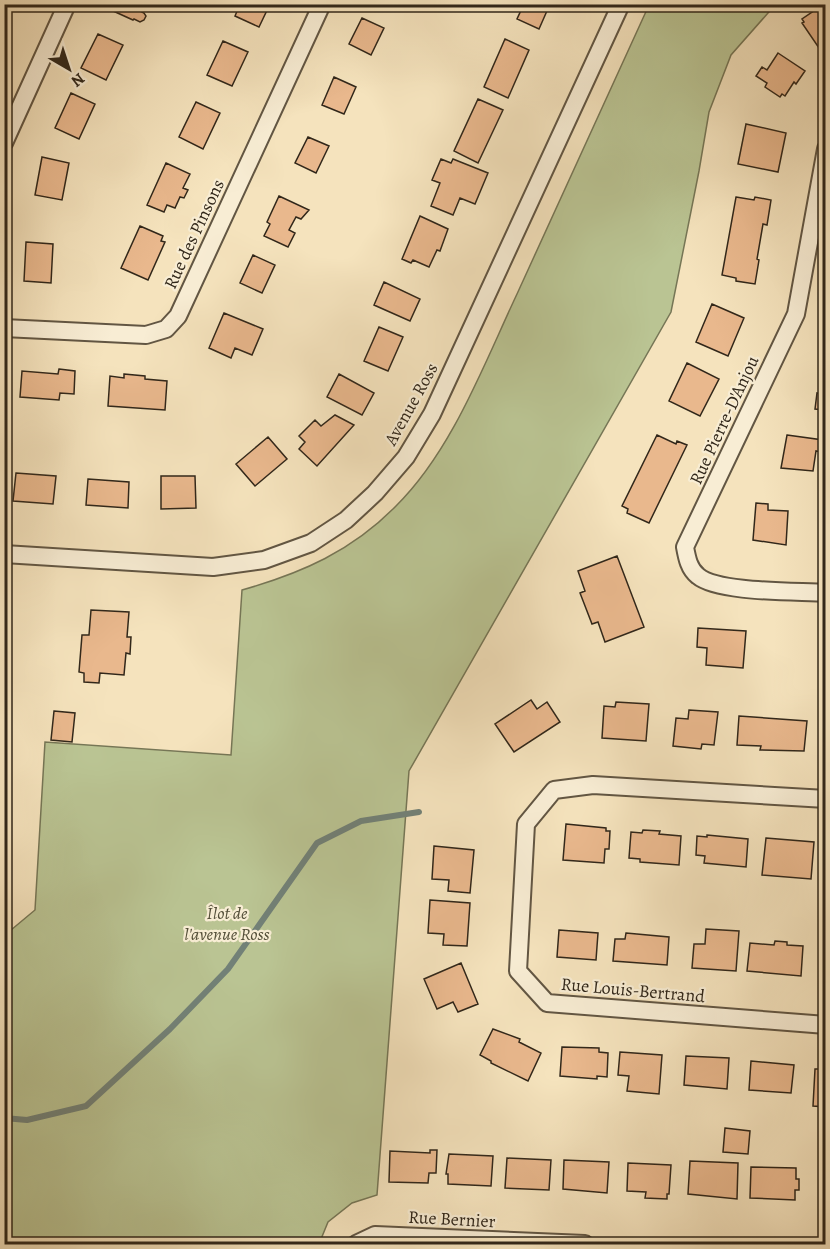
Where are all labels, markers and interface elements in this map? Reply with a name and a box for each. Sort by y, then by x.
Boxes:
north arrow [39,39,99,99]
text: N [66,68,89,92]
street label: Rue des Pinsons [158,175,230,293]
street label: Rue Pierre-D'Anjou [684,352,764,488]
street label: Avenue Ross [378,358,444,451]
park label: Îlot de l'avenue Ross [184,901,270,946]
street label: Rue Louis-Bertrand [560,972,706,1008]
street label: Rue Bernier [408,1205,496,1233]

